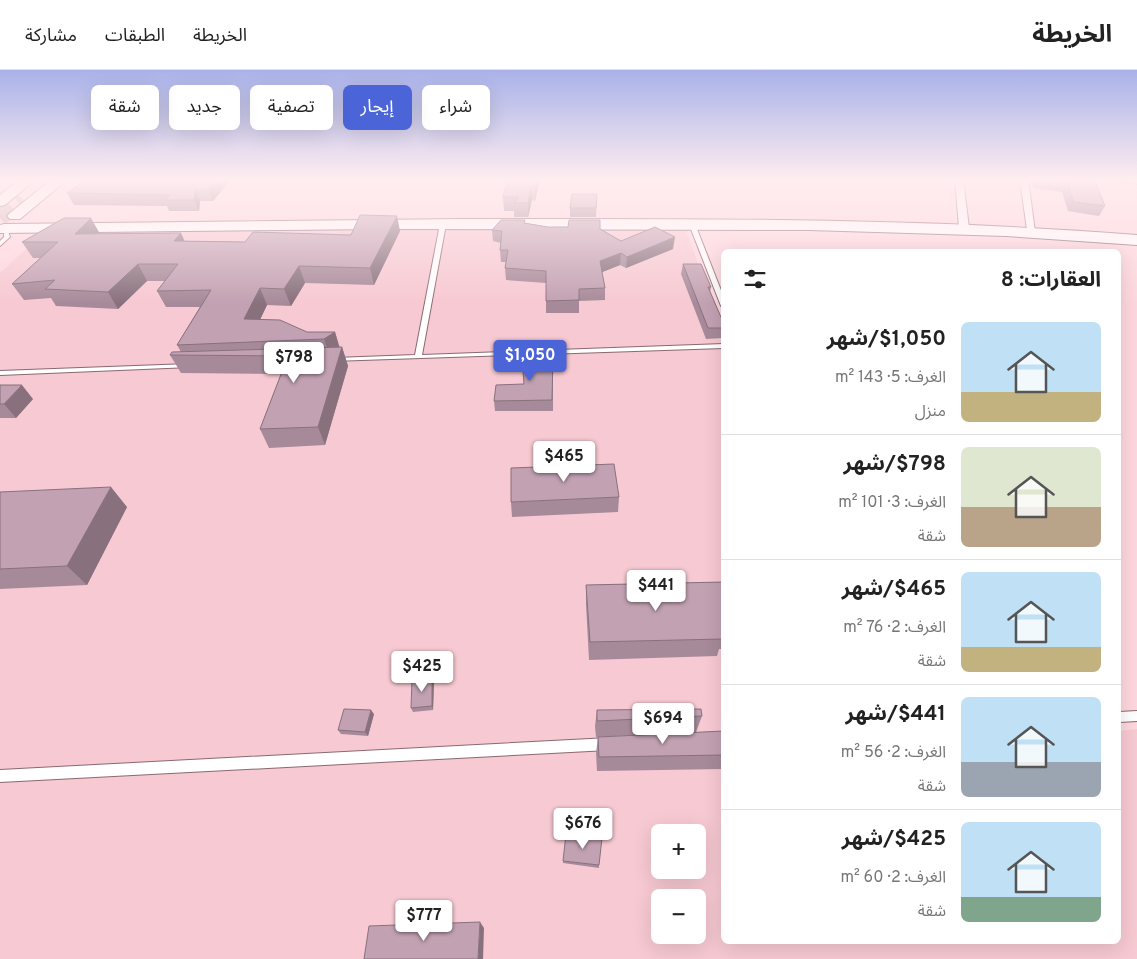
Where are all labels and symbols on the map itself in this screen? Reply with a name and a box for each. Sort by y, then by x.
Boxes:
pin: $1,050 [489,340,571,382]
pin: $798 [264,342,324,384]
pin: $465 [534,440,594,483]
pin: $441 [626,570,686,612]
pin: $425 [392,650,452,693]
pin: $694 [633,702,693,745]
pin: $676 [553,808,613,850]
pin: $777 [394,900,454,942]

